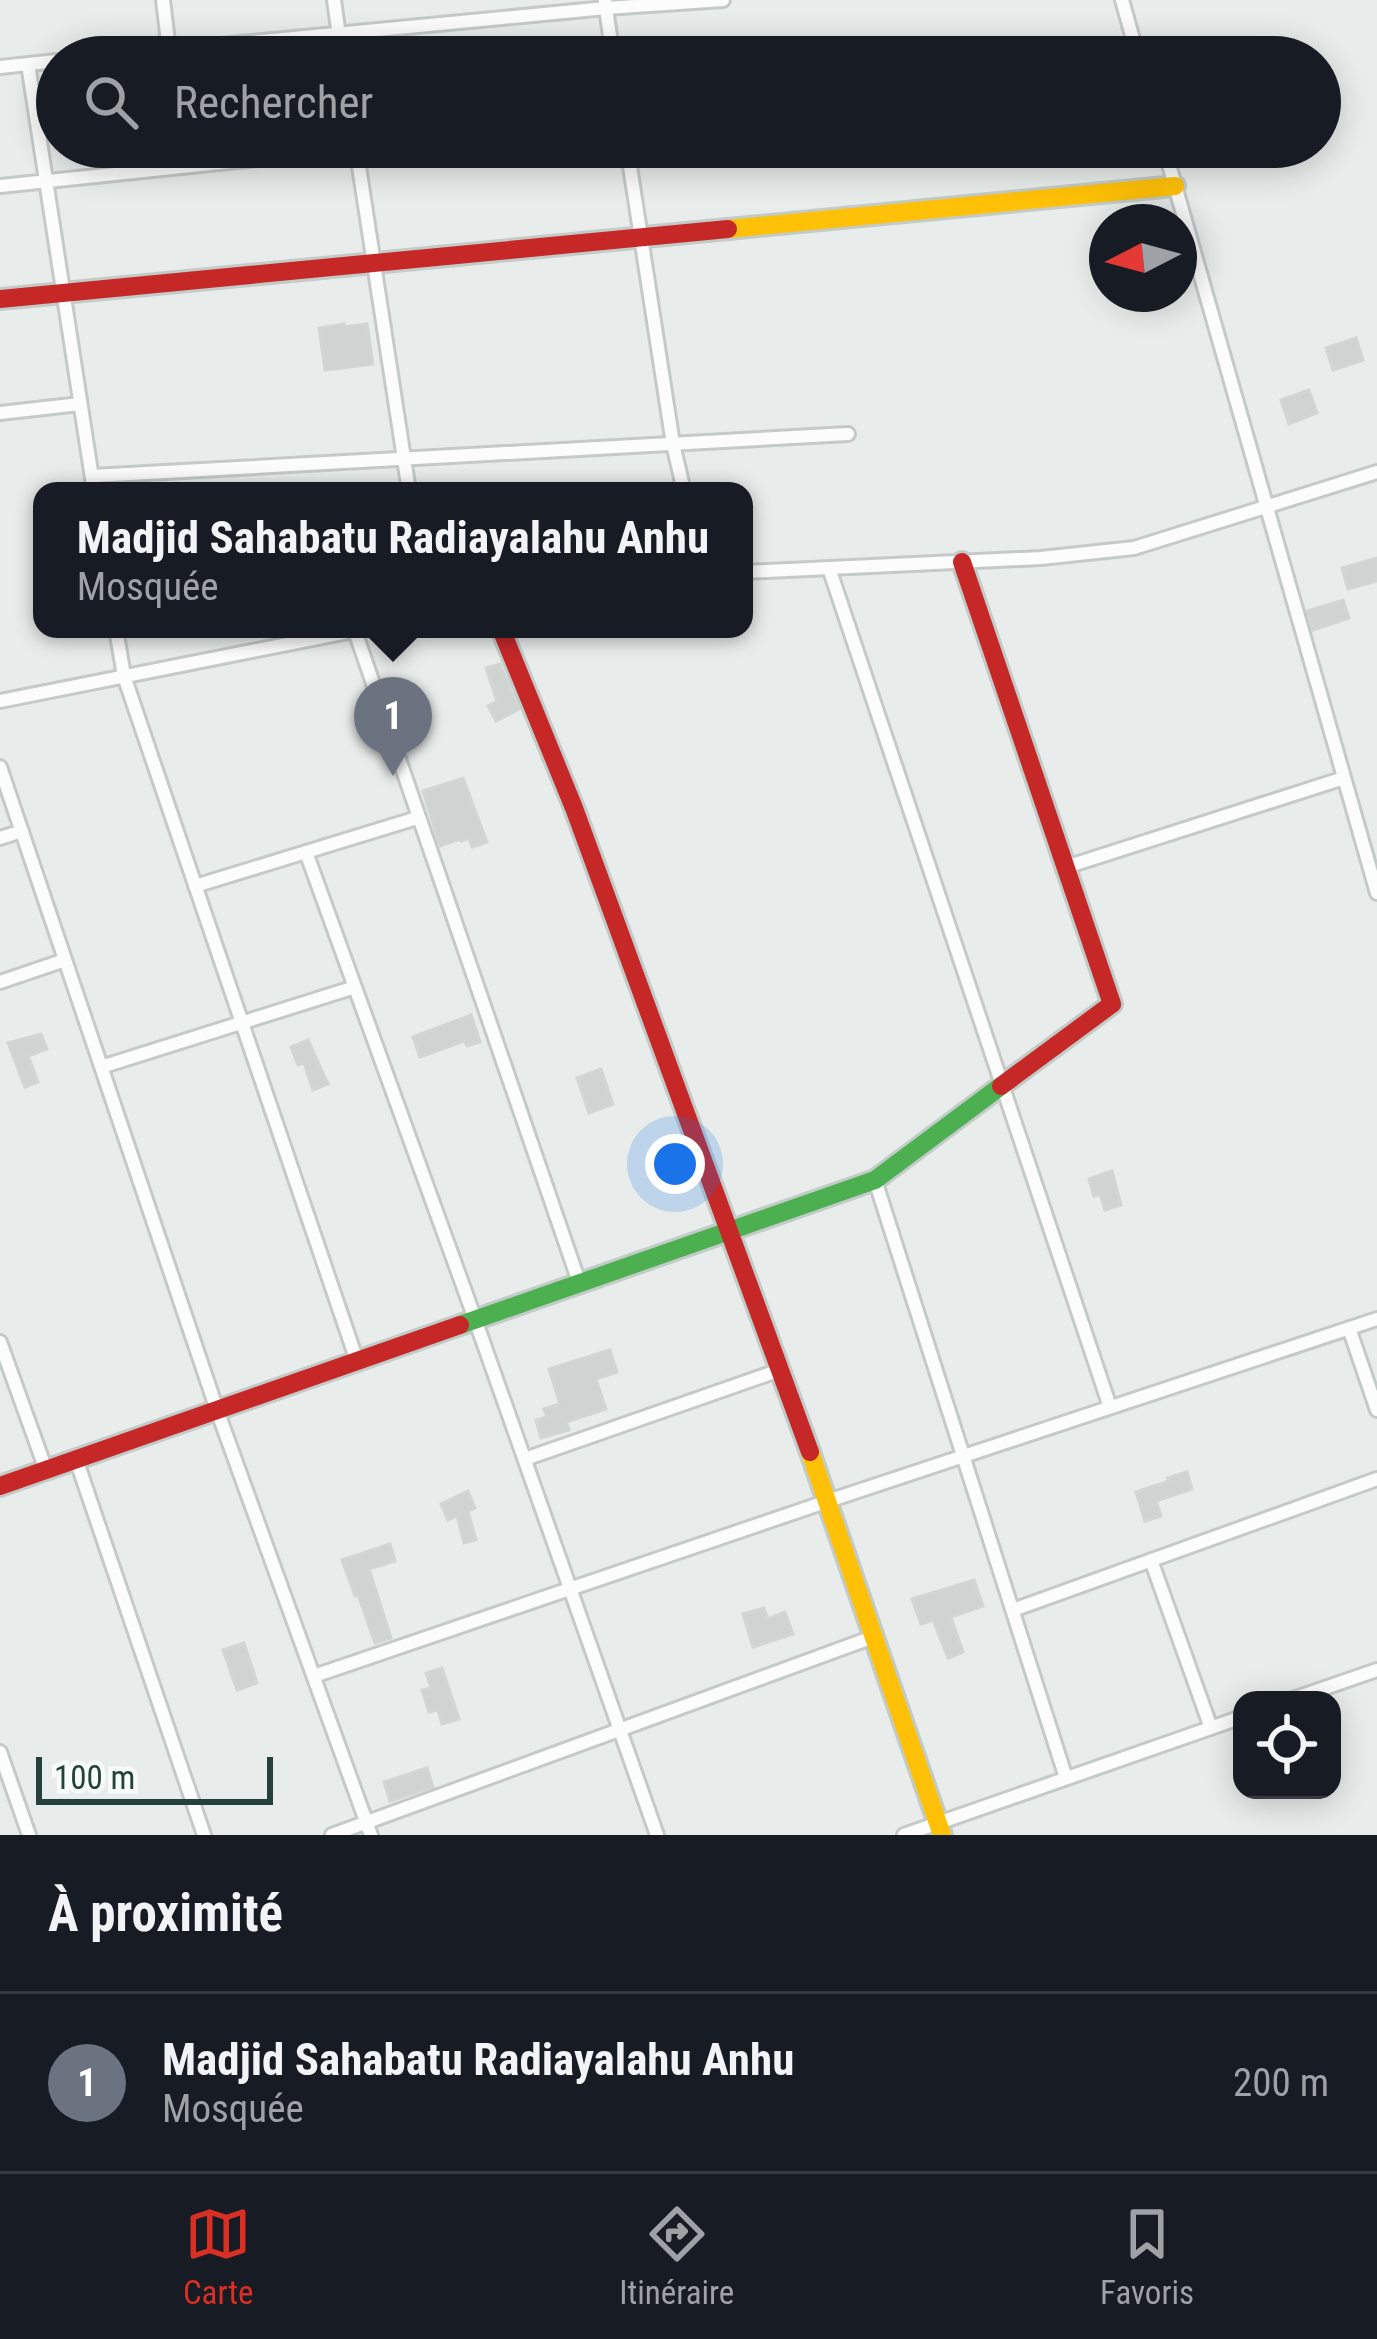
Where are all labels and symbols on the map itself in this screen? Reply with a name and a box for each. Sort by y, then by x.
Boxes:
north arrow [1089,204,1197,312]
pin: 1 [354,677,432,776]
your location [645,1134,705,1194]
scale bar [36,1751,273,1804]

